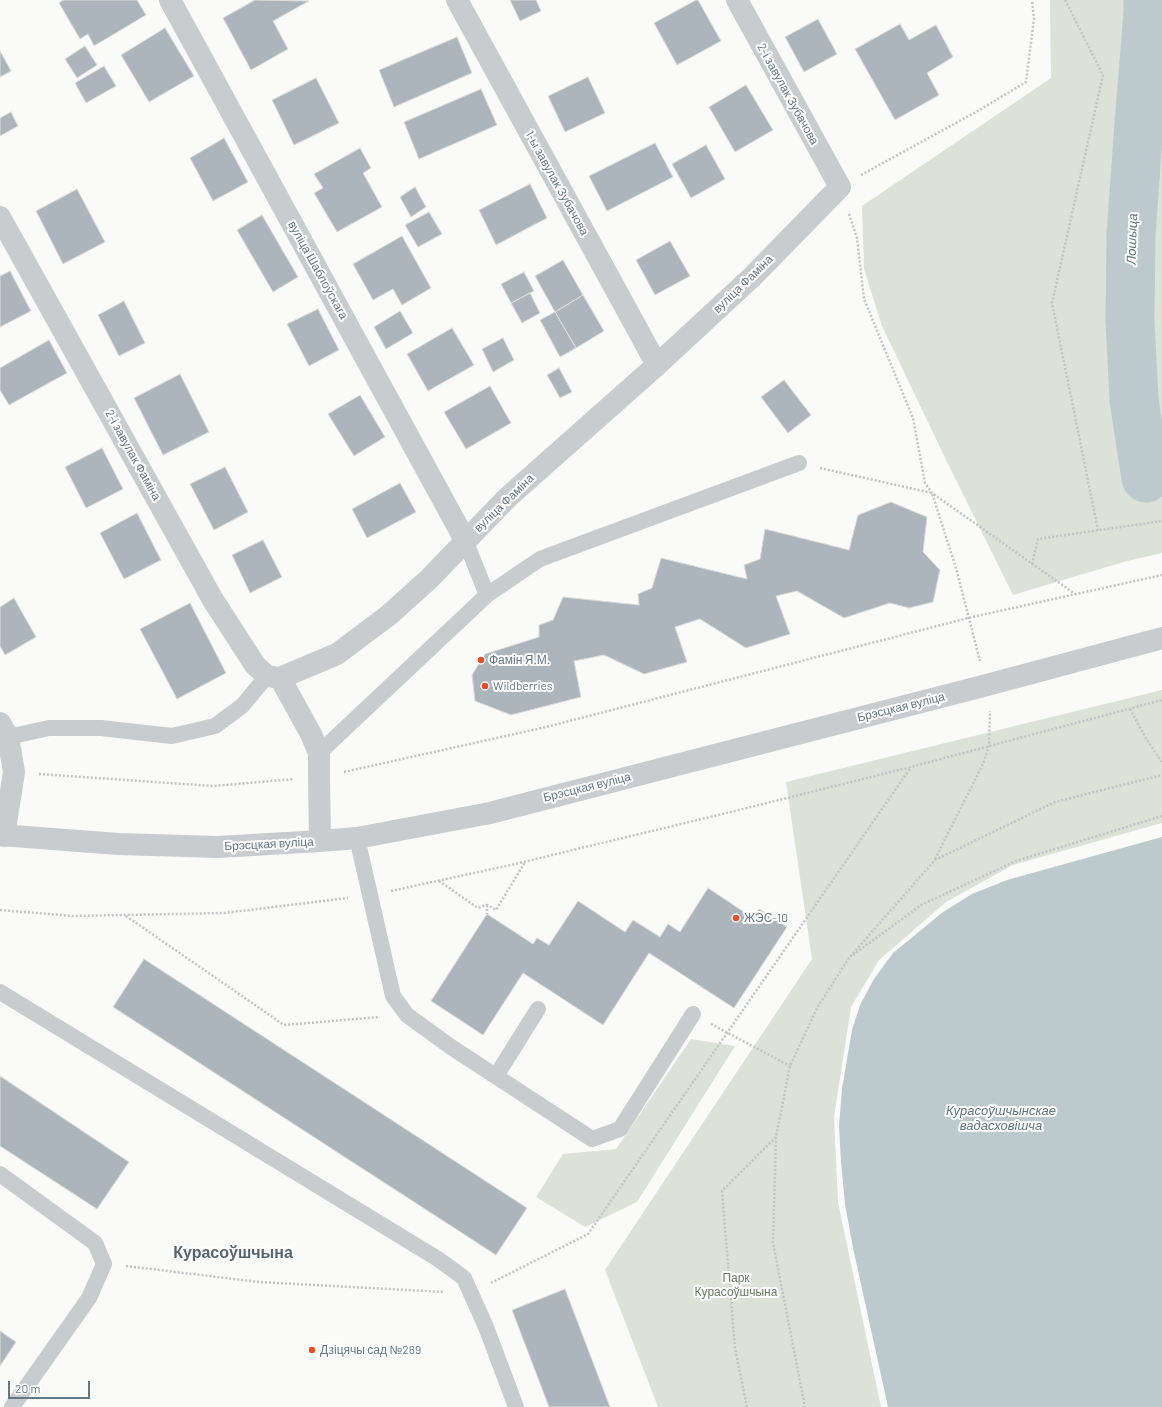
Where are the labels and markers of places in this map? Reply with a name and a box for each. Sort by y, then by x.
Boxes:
place label: Фамін Я.М. [489,653,550,667]
marker: Фамін Я.М. [476,655,486,665]
place label: Wildberries [493,679,553,693]
marker: Wildberries [480,681,490,691]
place label: ЖЭС-10 [744,911,788,925]
marker: ЖЭС-10 [731,913,741,923]
place label: Дзіцячы сад №289 [320,1343,421,1357]
marker: Дзіцячы сад №289 [307,1345,317,1355]

